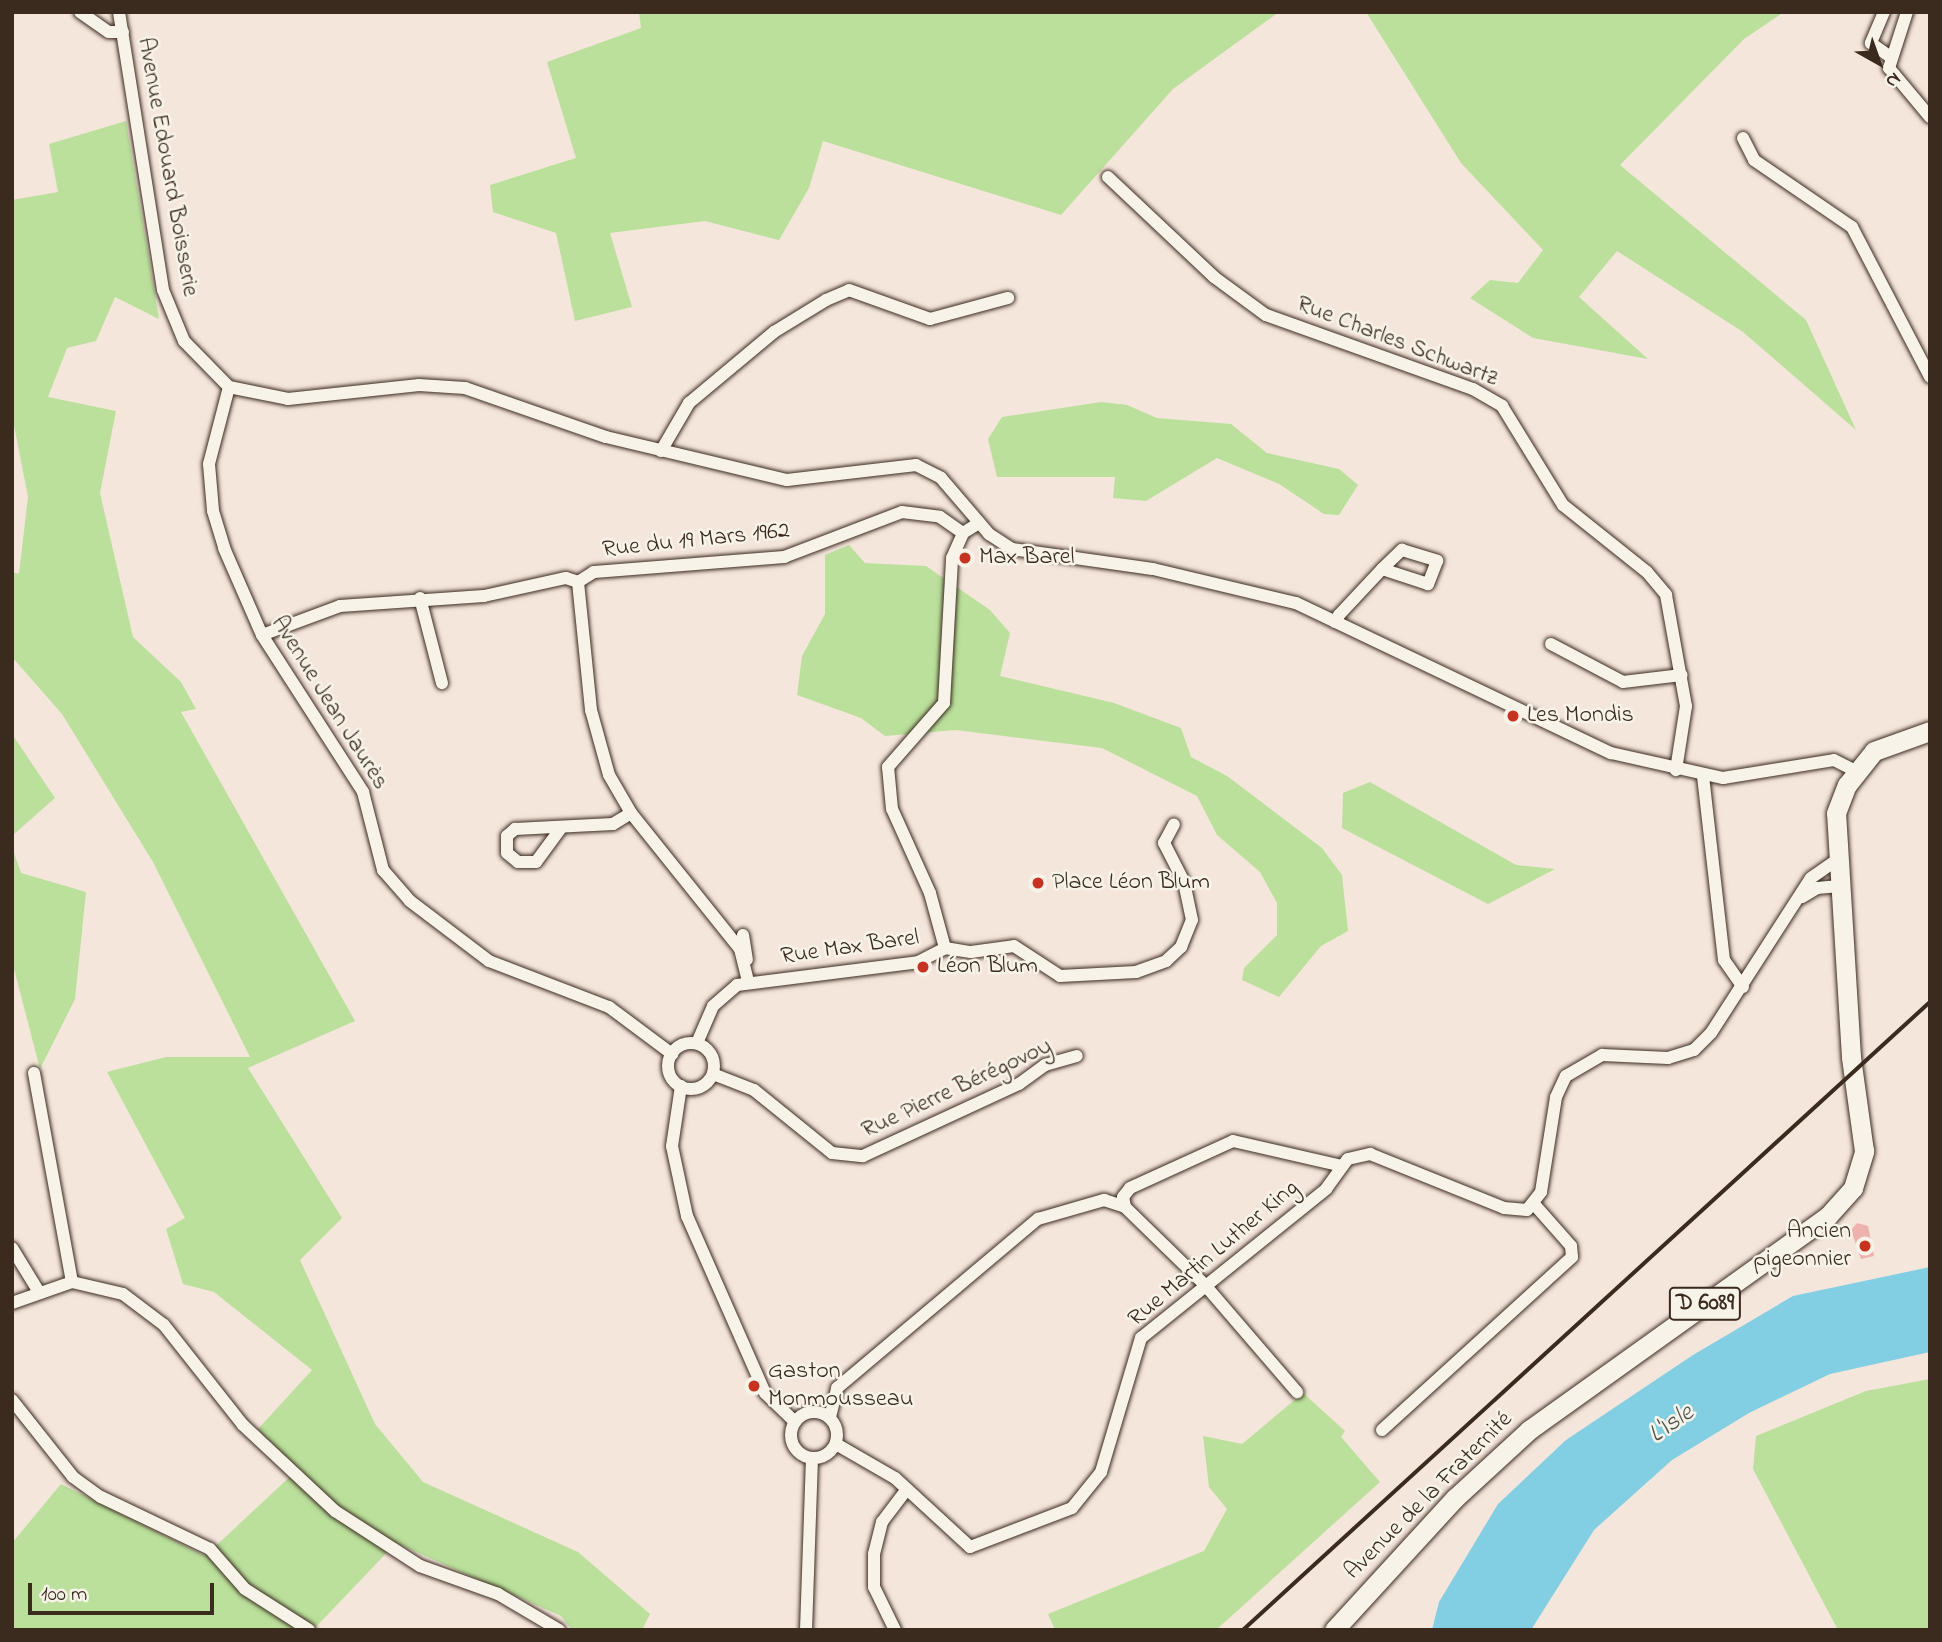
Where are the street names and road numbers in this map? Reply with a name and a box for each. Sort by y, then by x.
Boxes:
street label: Avenue Edouard Boisserie [130,35,204,299]
street label: Rue Charles Schwartz [1292,290,1502,394]
street label: Rue du 19 Mars 1962 [601,517,791,565]
street label: Avenue Jean Jaurès [264,611,394,795]
street label: Rue Max Barel [779,924,921,972]
street label: Rue Pierre Bérégovoy [857,1032,1057,1146]
street label: Rue Martin Luther King [1123,1174,1305,1334]
road number: D 6089 [1668,1284,1742,1324]
street label: Avenue de la Fraternité [1339,1406,1519,1586]

